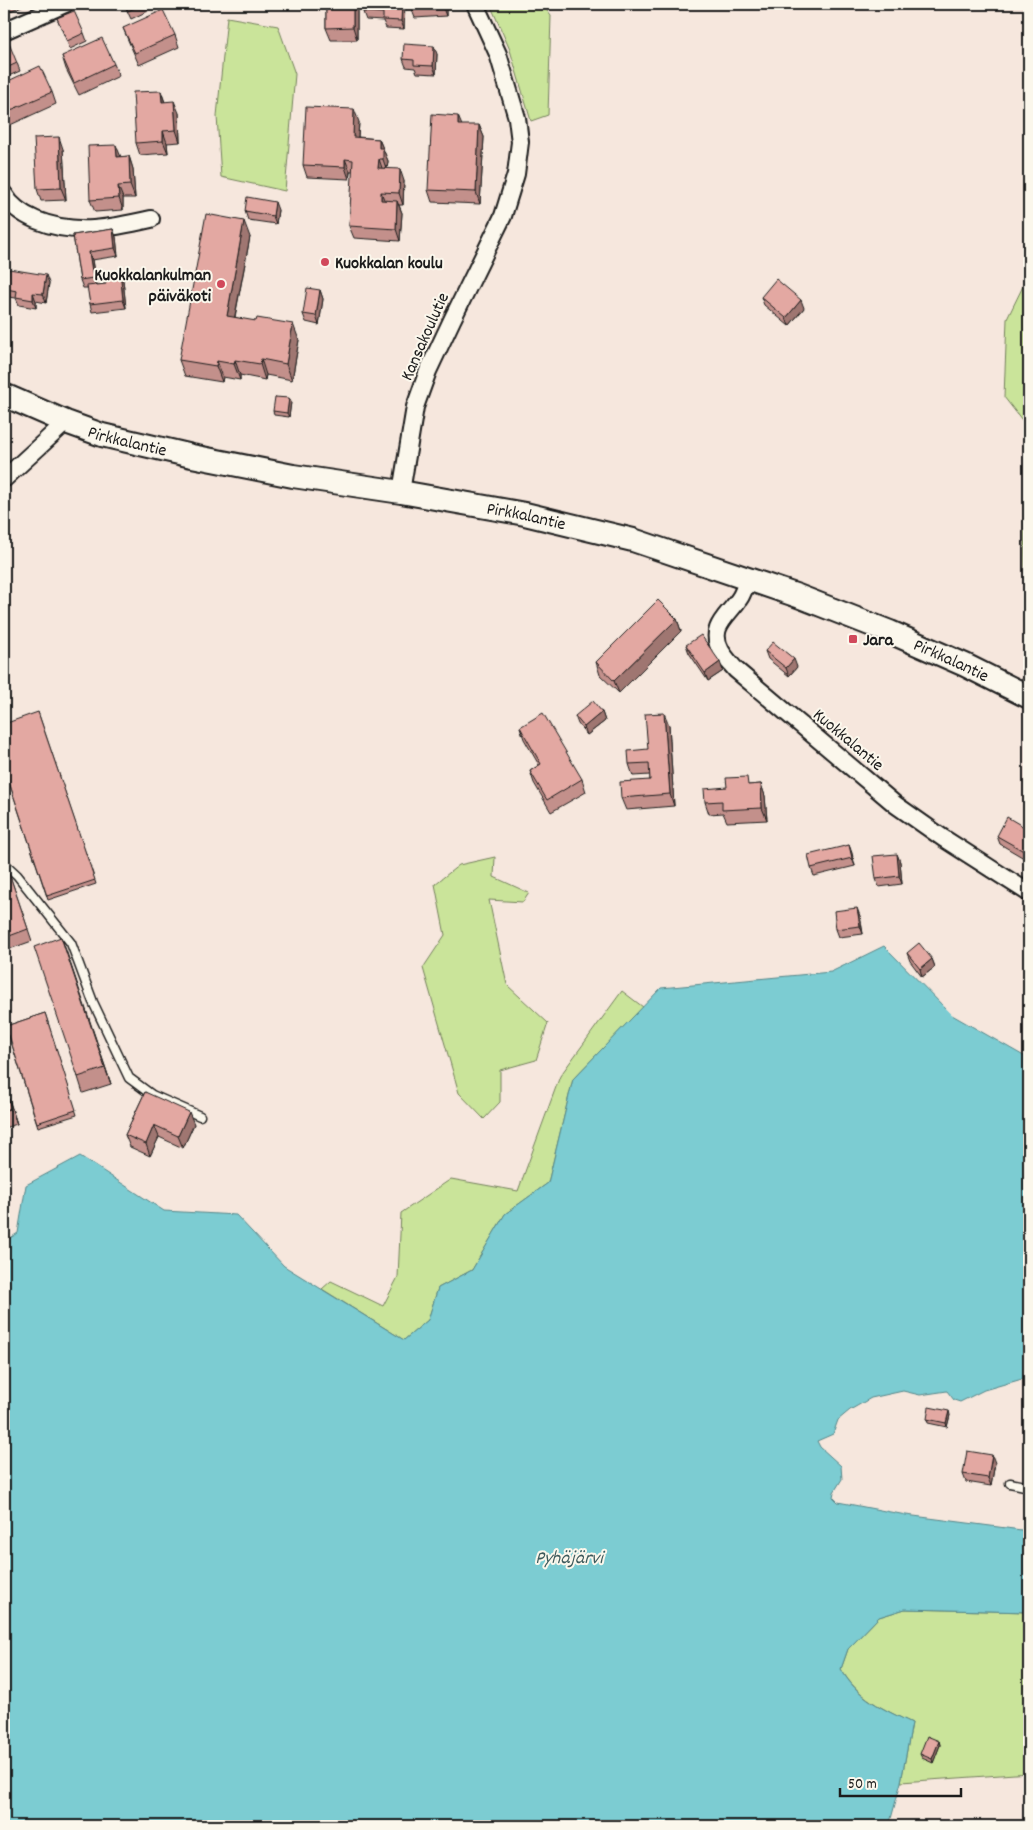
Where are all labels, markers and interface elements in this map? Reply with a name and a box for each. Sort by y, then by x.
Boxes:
place label: Kuokkalan koulu [335,252,443,277]
marker: Kuokkalan koulu [319,256,331,268]
place label: Kuokkalankulman päiväkoti [94,264,212,310]
marker: Kuokkalankulman päiväkoti [215,278,227,290]
street label: Kansakoulutie [396,289,457,385]
street label: Pirkkalantie [84,421,169,465]
street label: Pirkkalantie [484,497,568,538]
place label: Jara [863,629,894,654]
marker: Jara [847,633,859,645]
street label: Pirkkalantie [909,634,993,690]
street label: Kuokkalantie [806,704,888,778]
water label: Pyhäjärvi [535,1546,606,1573]
scale bar [840,1765,962,1797]
text: 50 m [848,1774,877,1796]

